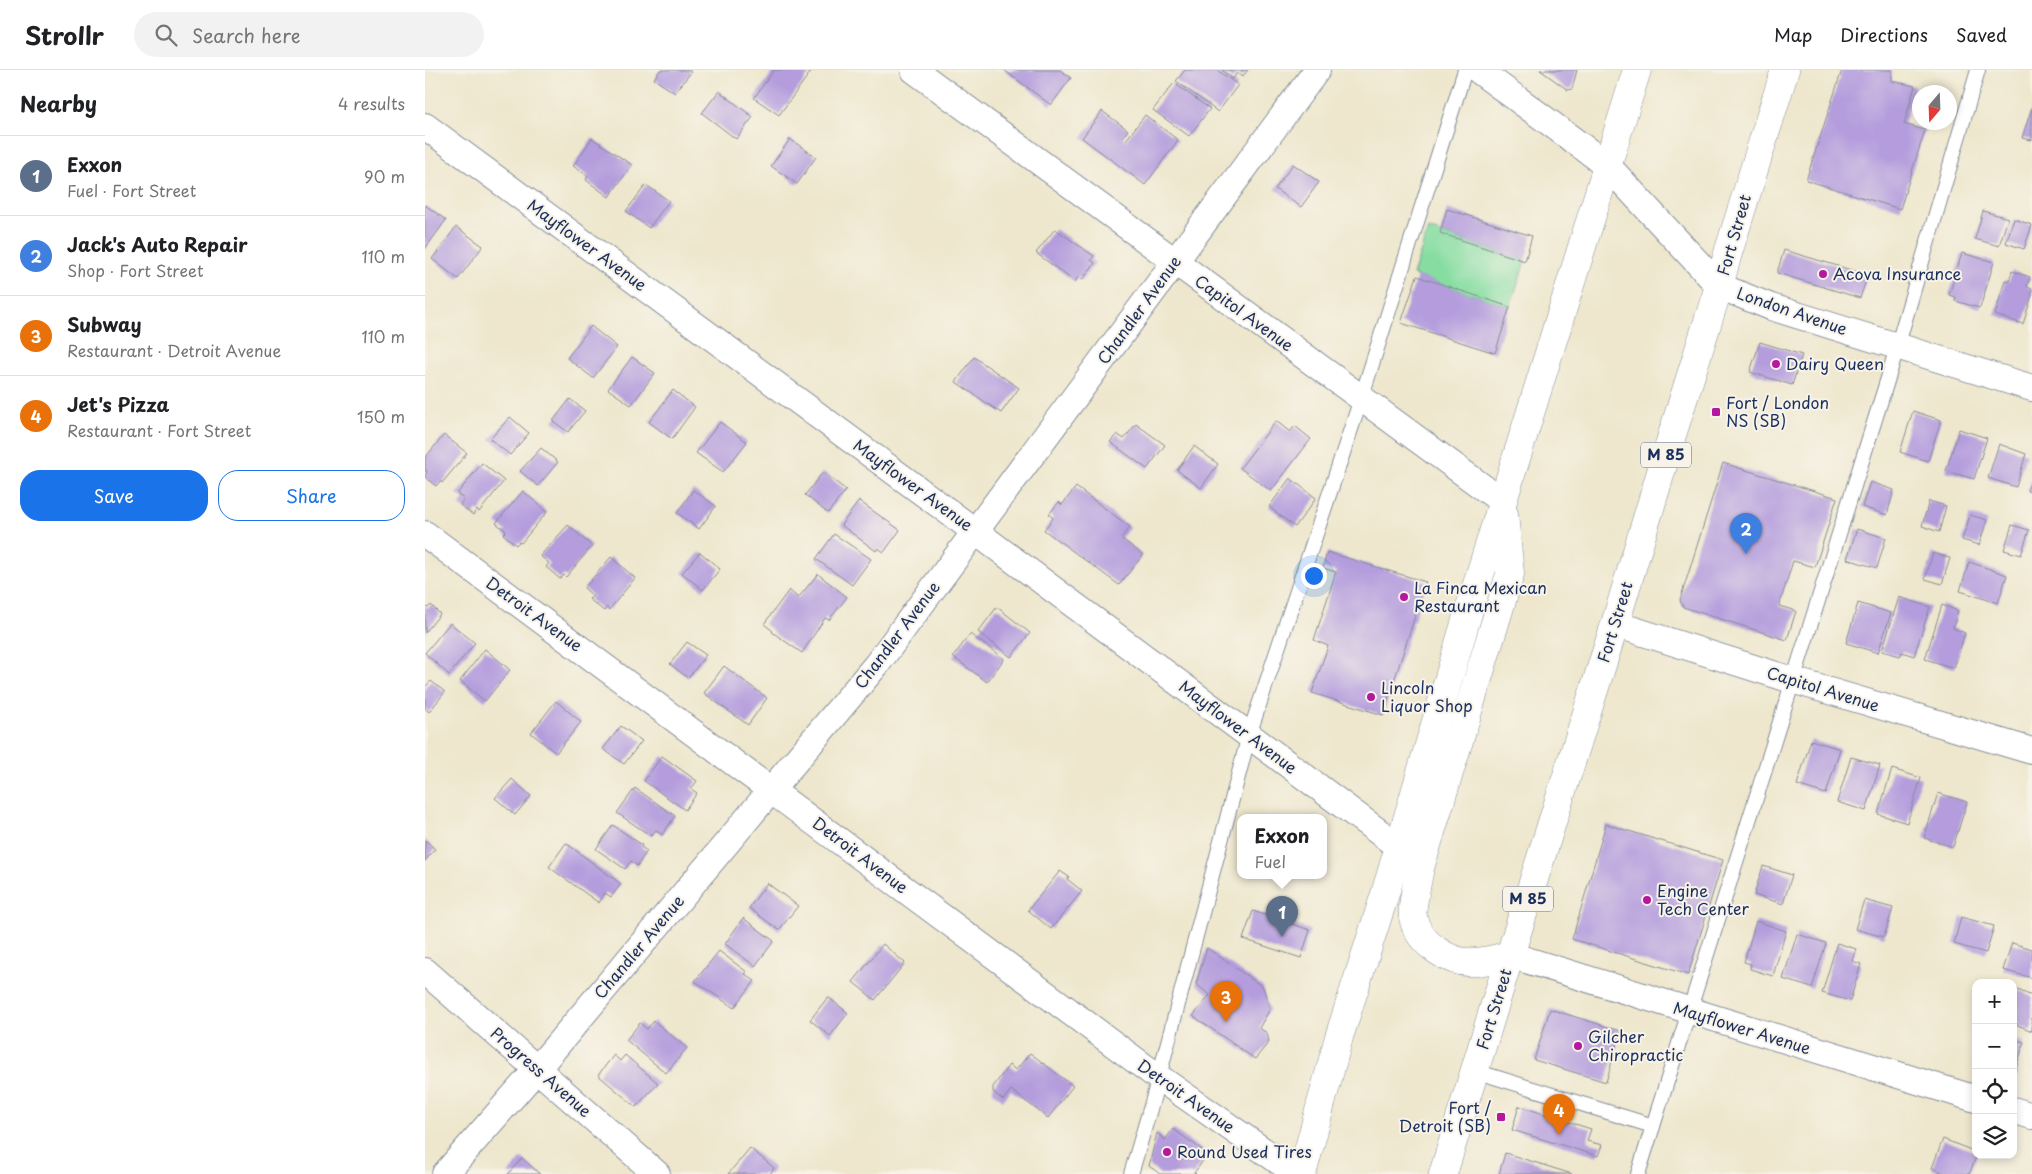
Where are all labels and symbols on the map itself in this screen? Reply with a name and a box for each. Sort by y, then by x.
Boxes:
north arrow [1912,85,1957,130]
street label: Fort Street [1710,191,1756,278]
street label: Mayflower Avenue [523,193,653,296]
street label: Chandler Avenue [1091,250,1186,369]
place label: Acova Insurance [1833,261,1962,285]
street label: Capitol Avenue [1190,268,1299,356]
marker: Acova Insurance [1817,268,1829,280]
street label: London Avenue [1734,280,1851,340]
place label: Dairy Queen [1786,351,1884,375]
marker: Dairy Queen [1770,358,1782,370]
place label: Fort / London NS (SB) [1726,390,1829,432]
marker: Fort / London NS (SB) [1710,406,1722,418]
street label: Mayflower Avenue [849,433,979,536]
road number: M 85 [1641,442,1691,468]
pin: 2 [1730,513,1762,554]
your location [1301,563,1327,589]
street label: Detroit Avenue [481,570,588,657]
street label: Chandler Avenue [848,575,945,693]
place label: La Finca Mexican Restaurant [1414,575,1547,617]
street label: Fort Street [1590,578,1638,665]
marker: La Finca Mexican Restaurant [1398,591,1410,603]
street label: Capitol Avenue [1764,659,1883,717]
street label: Mayflower Avenue [1174,674,1303,779]
place label: Lincoln Liquor Shop [1381,675,1473,717]
marker: Lincoln Liquor Shop [1365,691,1377,703]
street label: Detroit Avenue [808,810,914,898]
place label: Engine Tech Center [1657,878,1750,920]
road number: M 85 [1503,886,1553,912]
street label: Chandler Avenue [588,889,689,1004]
marker: Engine Tech Center [1641,894,1653,906]
pin: 1 [1266,896,1298,937]
street label: Fort Street [1469,965,1517,1052]
pin: 3 [1210,981,1242,1022]
street label: Mayflower Avenue [1671,995,1814,1059]
street label: Progress Avenue [486,1021,598,1122]
place label: Gilcher Chiropractic [1588,1024,1683,1066]
marker: Gilcher Chiropractic [1572,1040,1584,1052]
street label: Detroit Avenue [1133,1053,1241,1138]
pin: 4 [1543,1094,1575,1135]
place label: Fort / Detroit (SB) [1399,1095,1491,1137]
marker: Fort / Detroit (SB) [1495,1111,1507,1123]
place label: Round Used Tires [1177,1139,1312,1163]
marker: Round Used Tires [1161,1146,1173,1158]

